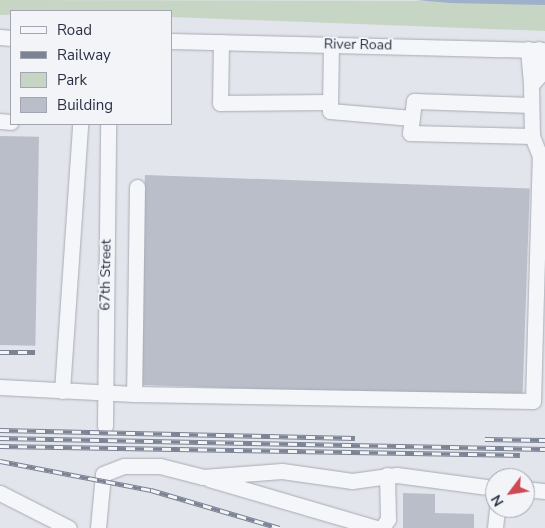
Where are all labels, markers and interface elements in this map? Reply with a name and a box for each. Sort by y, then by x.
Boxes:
legend [10,10,172,125]
text: Road [57,20,92,40]
street label: River Road [324,36,392,54]
text: Railway [57,45,111,65]
text: Park [57,70,87,90]
text: Building [57,95,113,115]
street label: 67th Street [97,239,115,311]
north arrow [485,468,535,518]
text: N [487,491,508,510]

